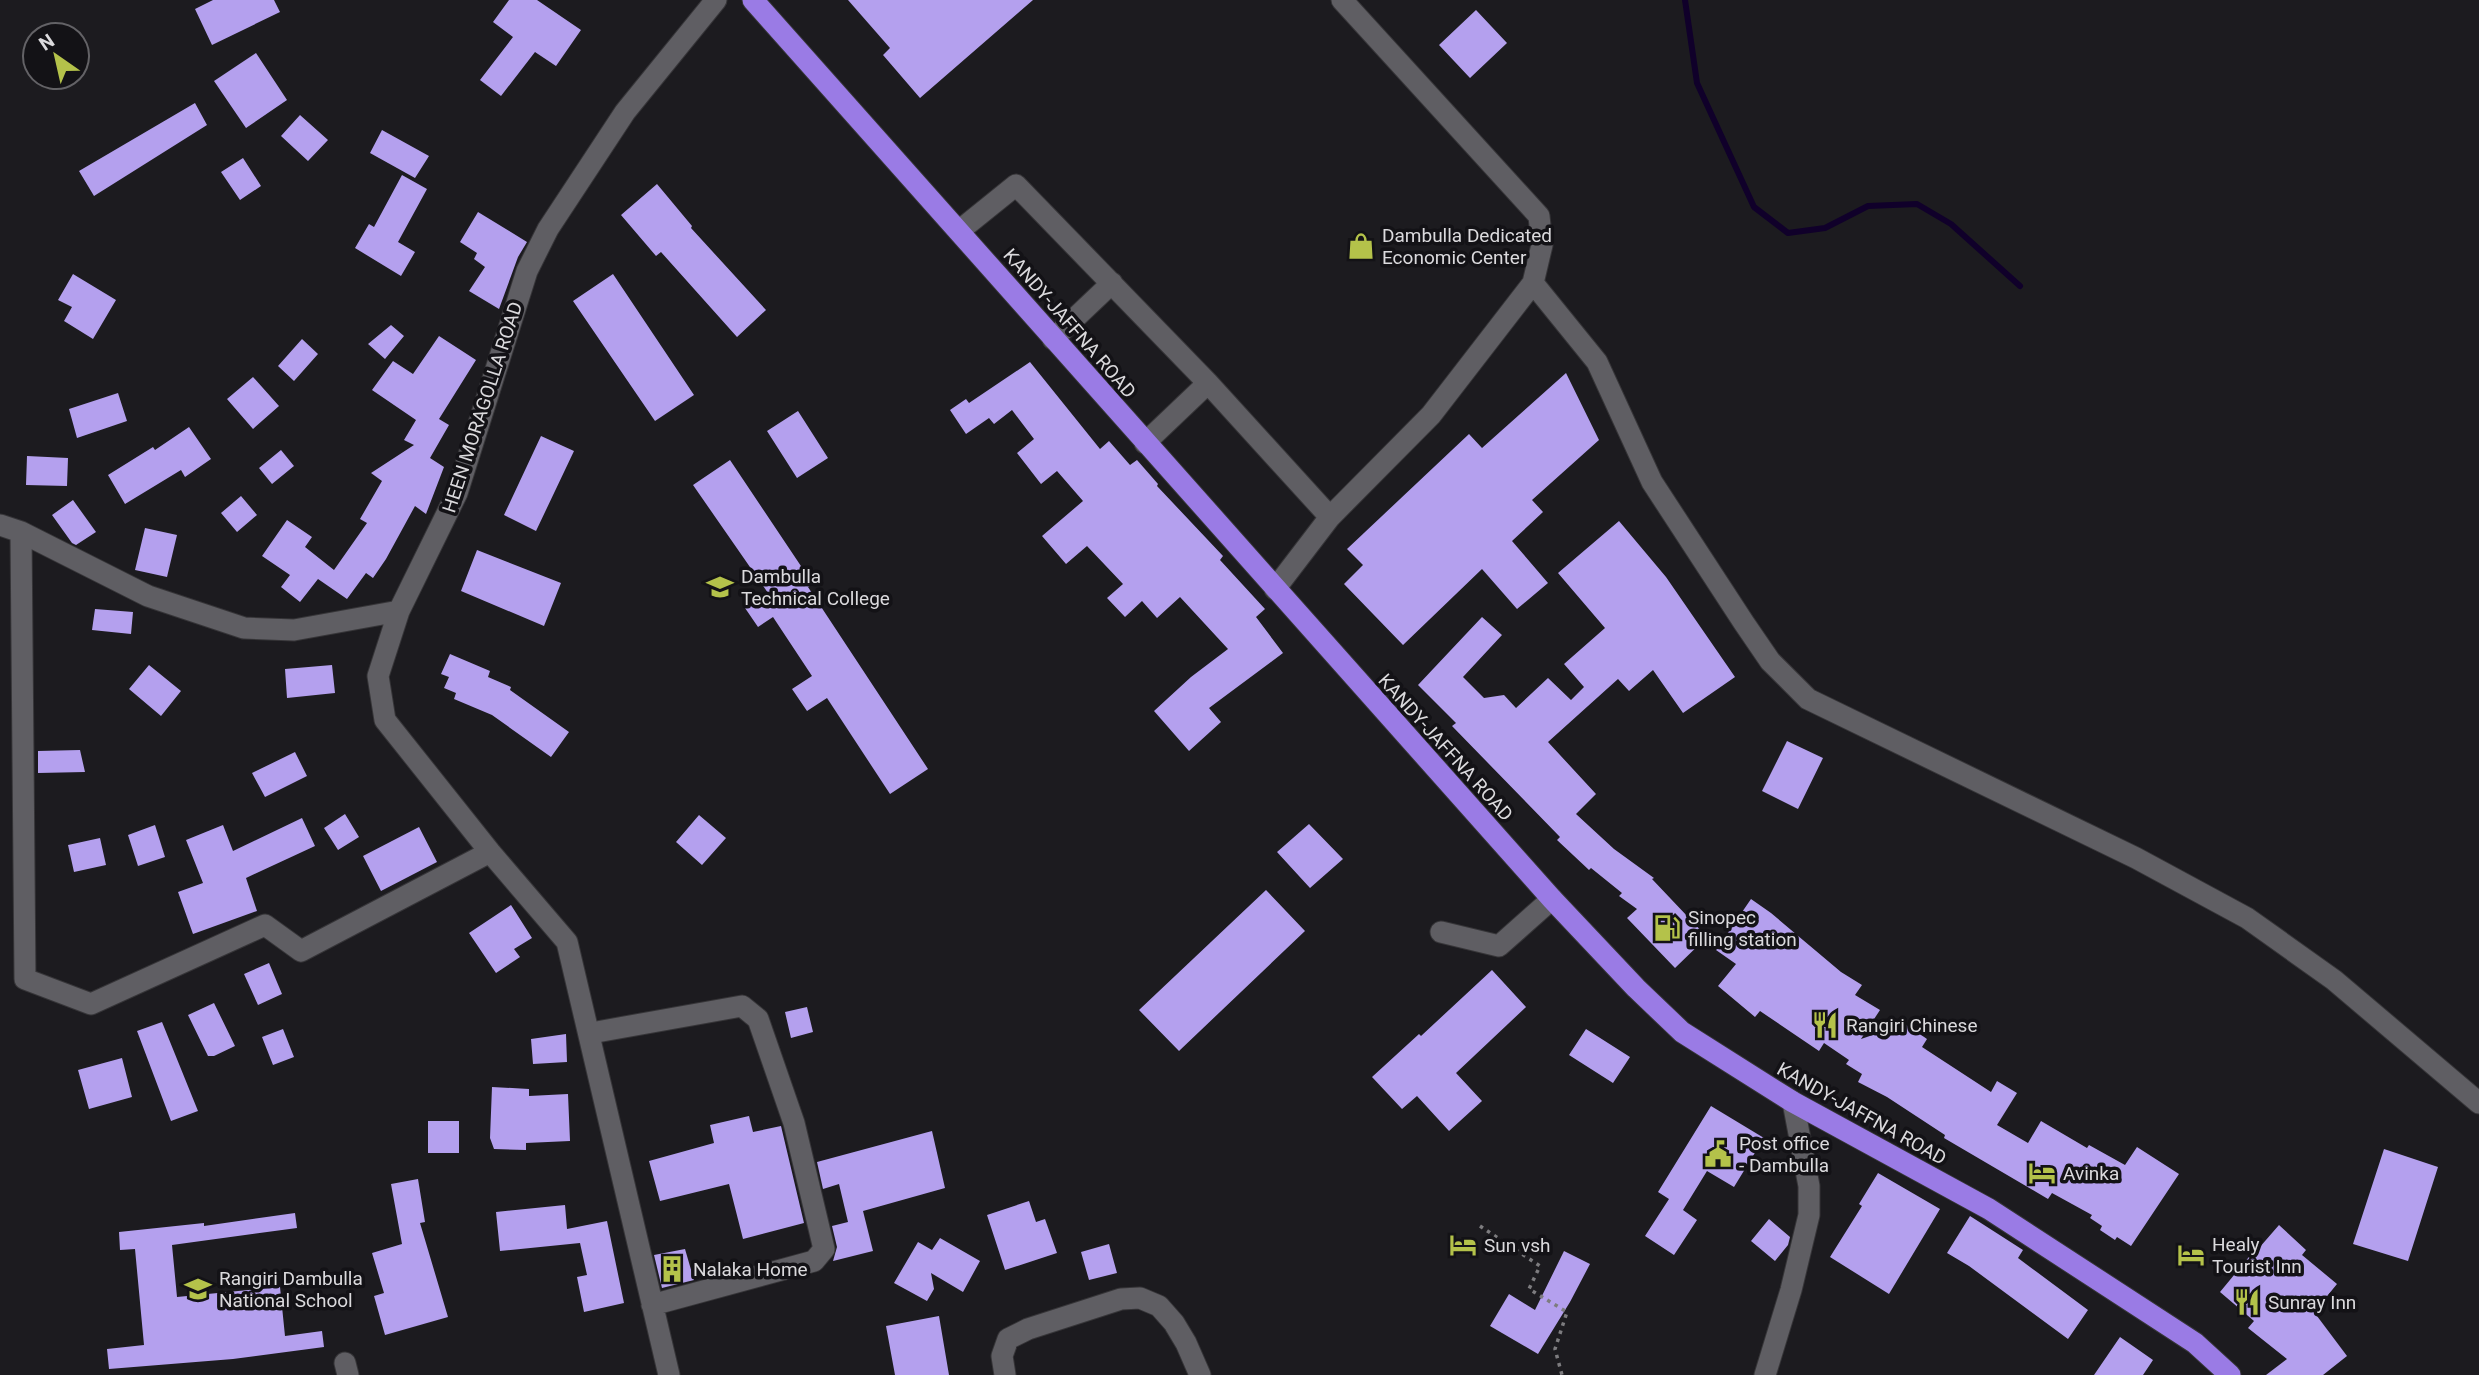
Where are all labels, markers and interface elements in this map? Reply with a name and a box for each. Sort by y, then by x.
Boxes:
north arrow [21,21,91,91]
text: N [35,29,59,56]
place label: Dambulla Dedicated Economic Center [1382,224,1552,269]
shop icon: Dambulla Dedicated Economic Center [1346,231,1376,261]
street label: KANDY-JAFFNA ROAD [999,244,1141,403]
street label: HEEN MORAGOLLA ROAD [438,299,527,515]
place label: Dambulla Technical College [741,565,890,610]
school or university icon: Dambulla Technical College [705,572,735,602]
street label: KANDY-JAFFNA ROAD [1373,669,1518,826]
place label: Sinopec filling station [1688,906,1797,951]
fuel station icon: Sinopec filling station [1652,913,1682,943]
restaurant icon: Rangiri Chinese [1810,1010,1840,1040]
place label: Rangiri Chinese [1846,1014,1978,1037]
street label: KANDY-JAFFNA ROAD [1773,1057,1950,1170]
place label: Post office - Dambulla [1739,1132,1830,1177]
public building icon: Post office - Dambulla [1703,1139,1733,1169]
hotel icon: Avinka [2027,1158,2057,1188]
place label: Avinka [2063,1162,2119,1185]
hotel icon: Sun vsh [1448,1230,1478,1260]
place label: Healy Tourist Inn [2212,1233,2302,1278]
place label: Sun vsh [1484,1234,1550,1257]
hotel icon: Healy Tourist Inn [2176,1240,2206,1270]
building icon: Nalaka Home [657,1254,687,1284]
place label: Nalaka Home [693,1258,808,1281]
place label: Rangiri Dambulla National School [219,1267,363,1312]
school or university icon: Rangiri Dambulla National School [183,1274,213,1304]
restaurant icon: Sunray Inn [2232,1287,2262,1317]
place label: Sunray Inn [2268,1291,2356,1314]

